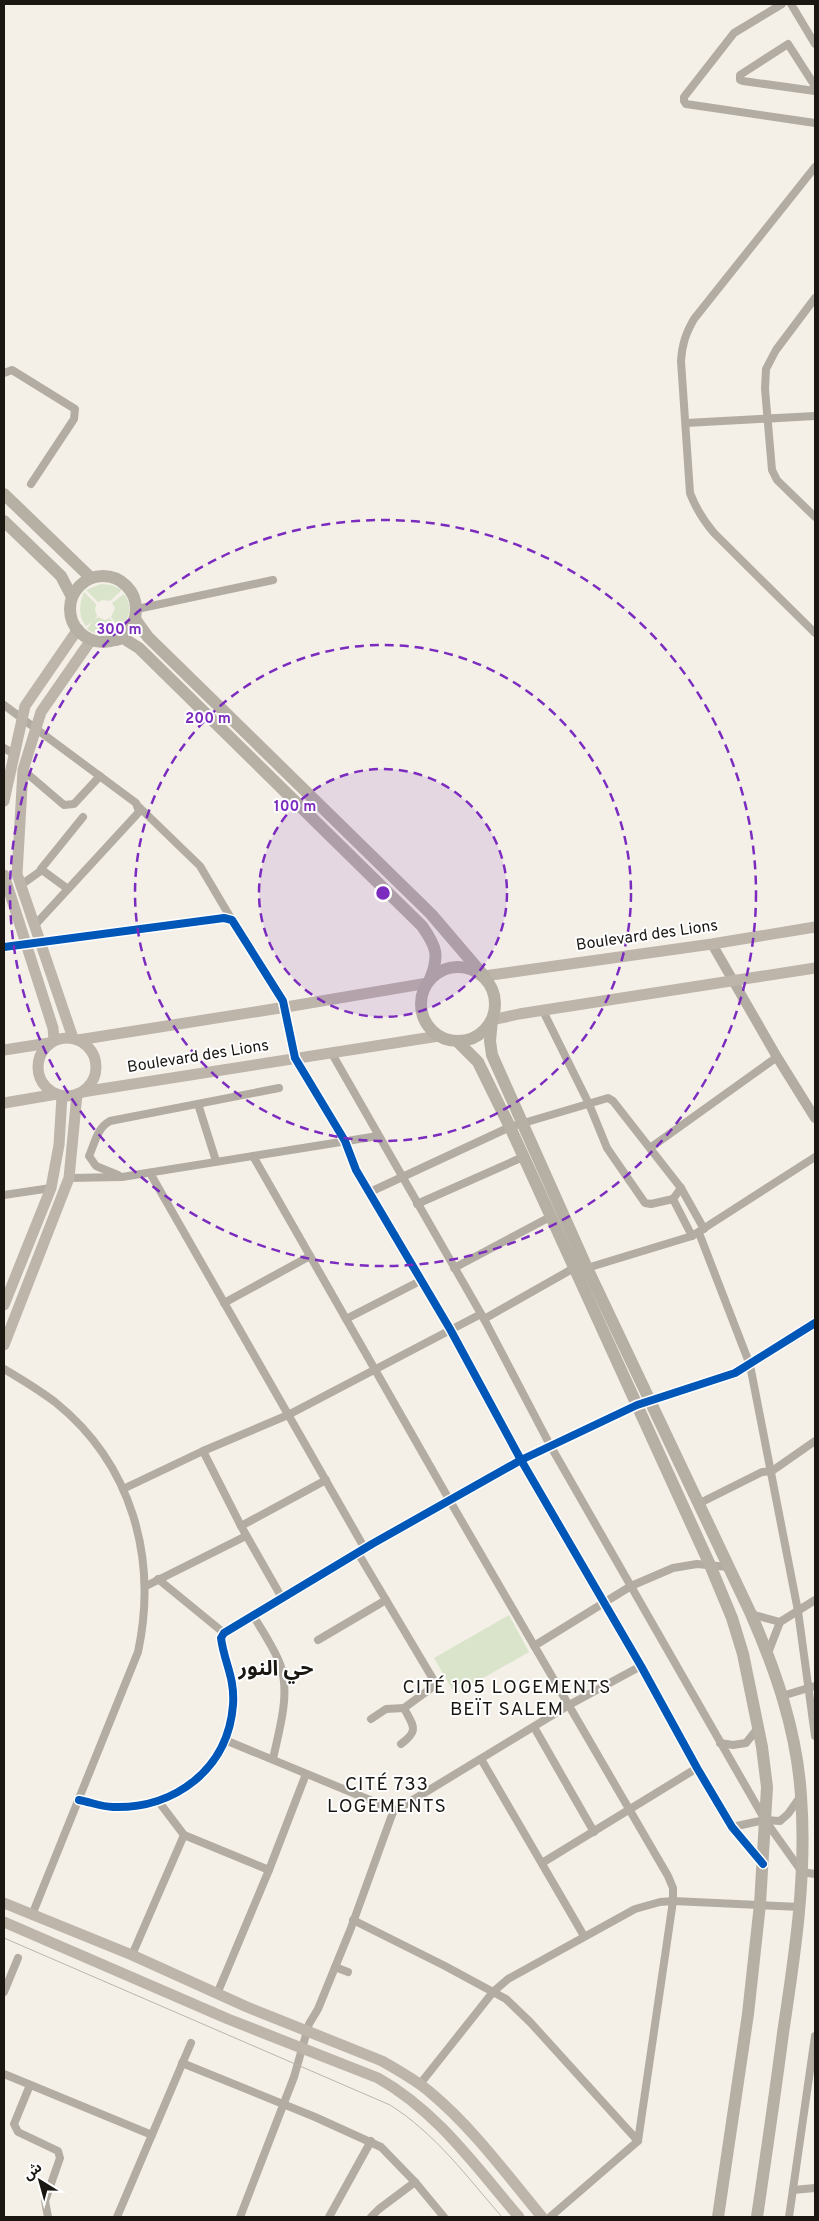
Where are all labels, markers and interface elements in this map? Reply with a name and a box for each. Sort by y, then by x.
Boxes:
text: 300 m [96,621,142,640]
text: 200 m [185,710,231,729]
text: 100 m [274,798,316,817]
centre of rings [374,884,392,902]
street label: Boulevard des Lions [575,916,719,956]
street label: Boulevard des Lions [126,1036,270,1078]
district label: حي النور [238,1656,313,1684]
district label: CITÉ 105 LOGEMENTS BEÏT SALEM [403,1675,611,1722]
district label: CITÉ 733 LOGEMENTS [327,1772,447,1819]
north arrow [15,2156,65,2206]
text: ش [20,2159,46,2184]

